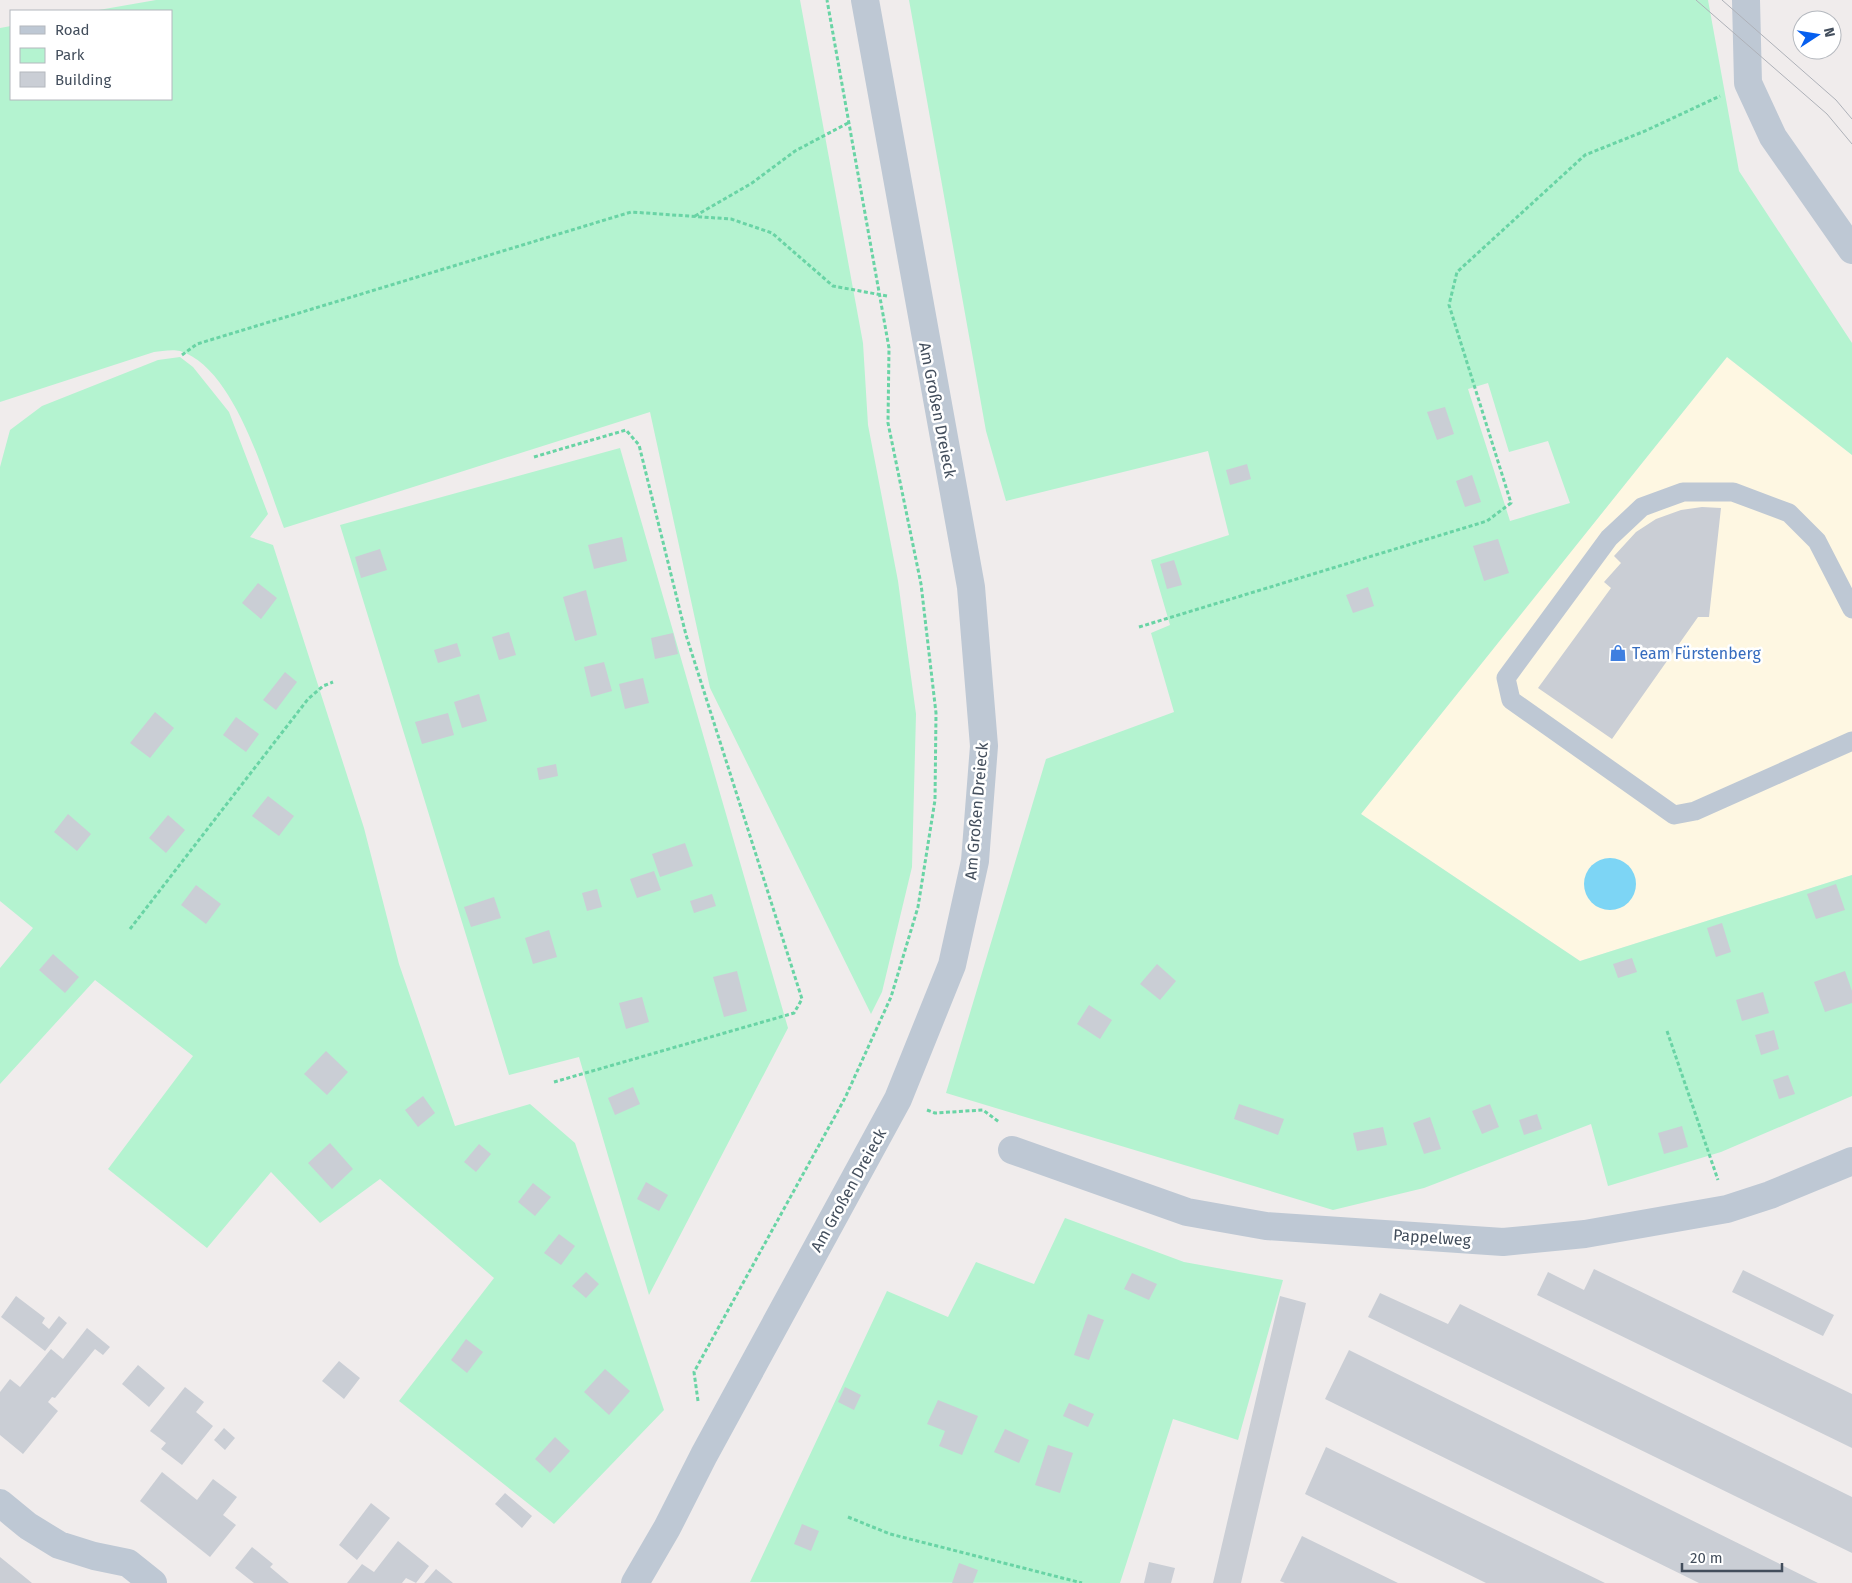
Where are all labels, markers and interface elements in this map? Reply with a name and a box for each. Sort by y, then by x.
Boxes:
legend [10,10,172,100]
north arrow [1792,10,1842,60]
text: Road [55,21,90,39]
text: N [1820,26,1839,39]
text: Park [55,46,85,64]
text: Building [55,71,111,89]
street label: Am Großen Dreieck [915,341,960,480]
shop icon: Team Fürstenberg [1608,643,1628,663]
place label: Team Fürstenberg [1632,644,1761,663]
street label: Am Großen Dreieck [961,741,992,881]
street label: Am Großen Dreieck [807,1125,891,1255]
street label: Pappelweg [1392,1225,1472,1250]
scale bar [1682,1540,1782,1572]
text: 20 m [1690,1549,1723,1567]

